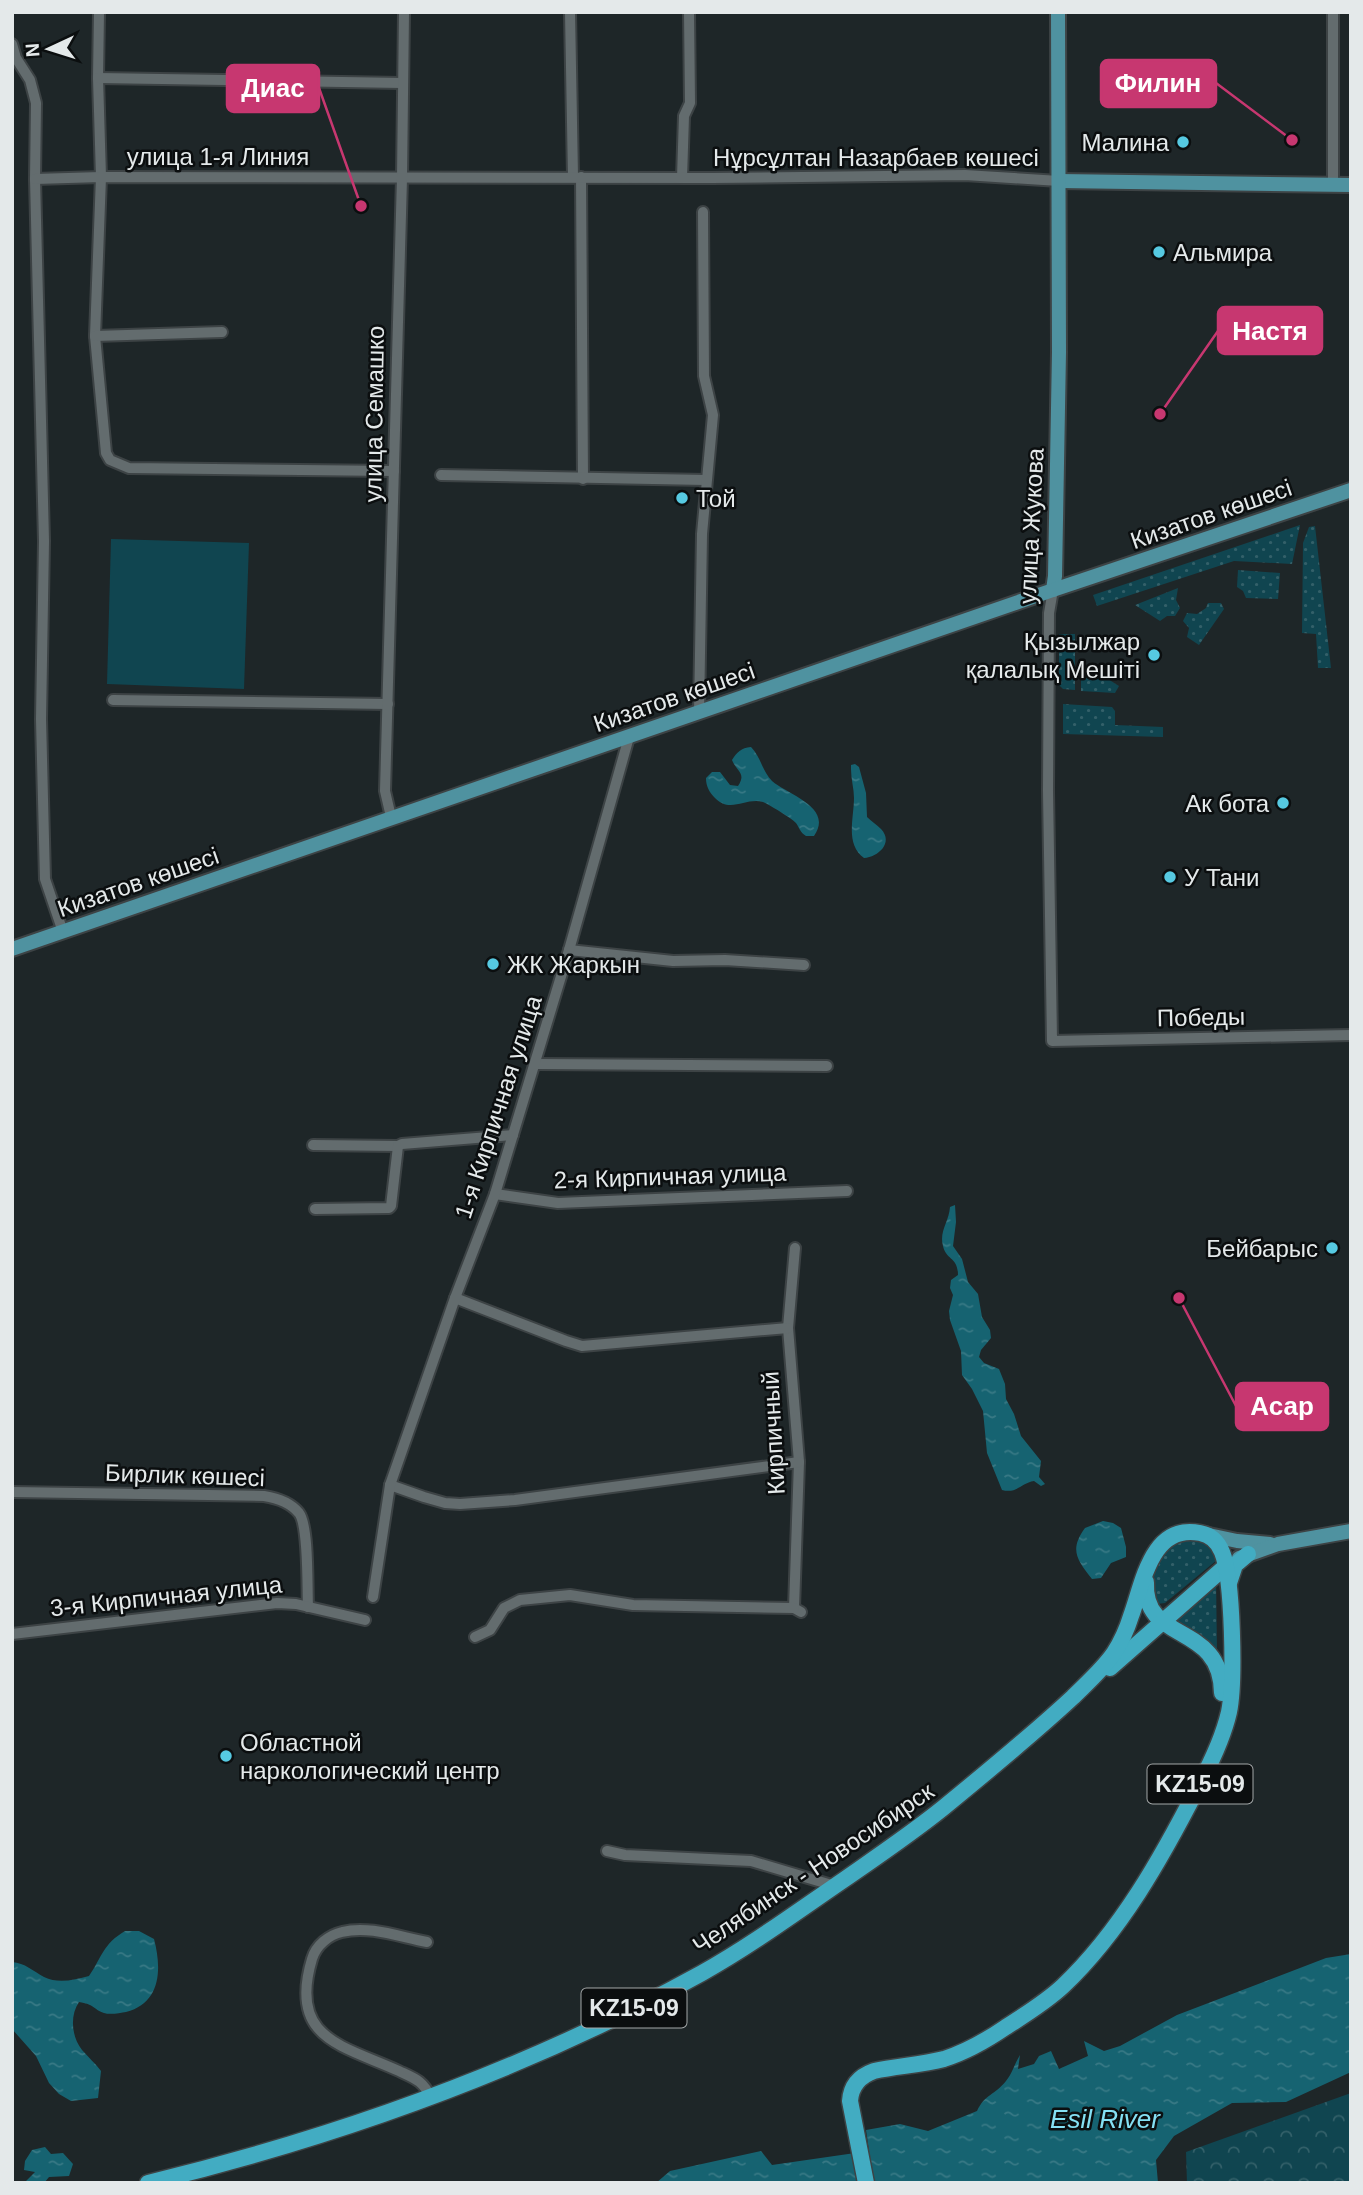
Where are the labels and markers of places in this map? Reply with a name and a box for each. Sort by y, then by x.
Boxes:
callout: Филин [1101,60,1216,107]
callout: Диас [227,65,319,112]
place label: Малина [1081,129,1170,156]
marker: Малина [1175,134,1191,150]
place label: Альмира [1173,239,1273,266]
marker: Альмира [1151,244,1167,260]
callout: Настя [1218,307,1322,354]
place label: Той [696,485,736,512]
marker: Той [674,490,690,506]
place label: Қызылжар қалалық Мешіті [966,628,1140,683]
marker: Қызылжар қалалық Мешіті [1146,647,1162,663]
place label: Ак бота [1185,790,1270,817]
marker: Ак бота [1275,795,1291,811]
place label: У Тани [1184,864,1260,891]
marker: У Тани [1162,869,1178,885]
place label: ЖК Жаркын [507,951,640,978]
marker: ЖК Жаркын [485,956,501,972]
place label: Бейбарыс [1206,1235,1318,1262]
marker: Бейбарыс [1324,1240,1340,1256]
callout: Асар [1236,1383,1328,1430]
place label: Областной наркологический центр [240,1729,500,1784]
marker: Областной наркологический центр [218,1748,234,1764]

